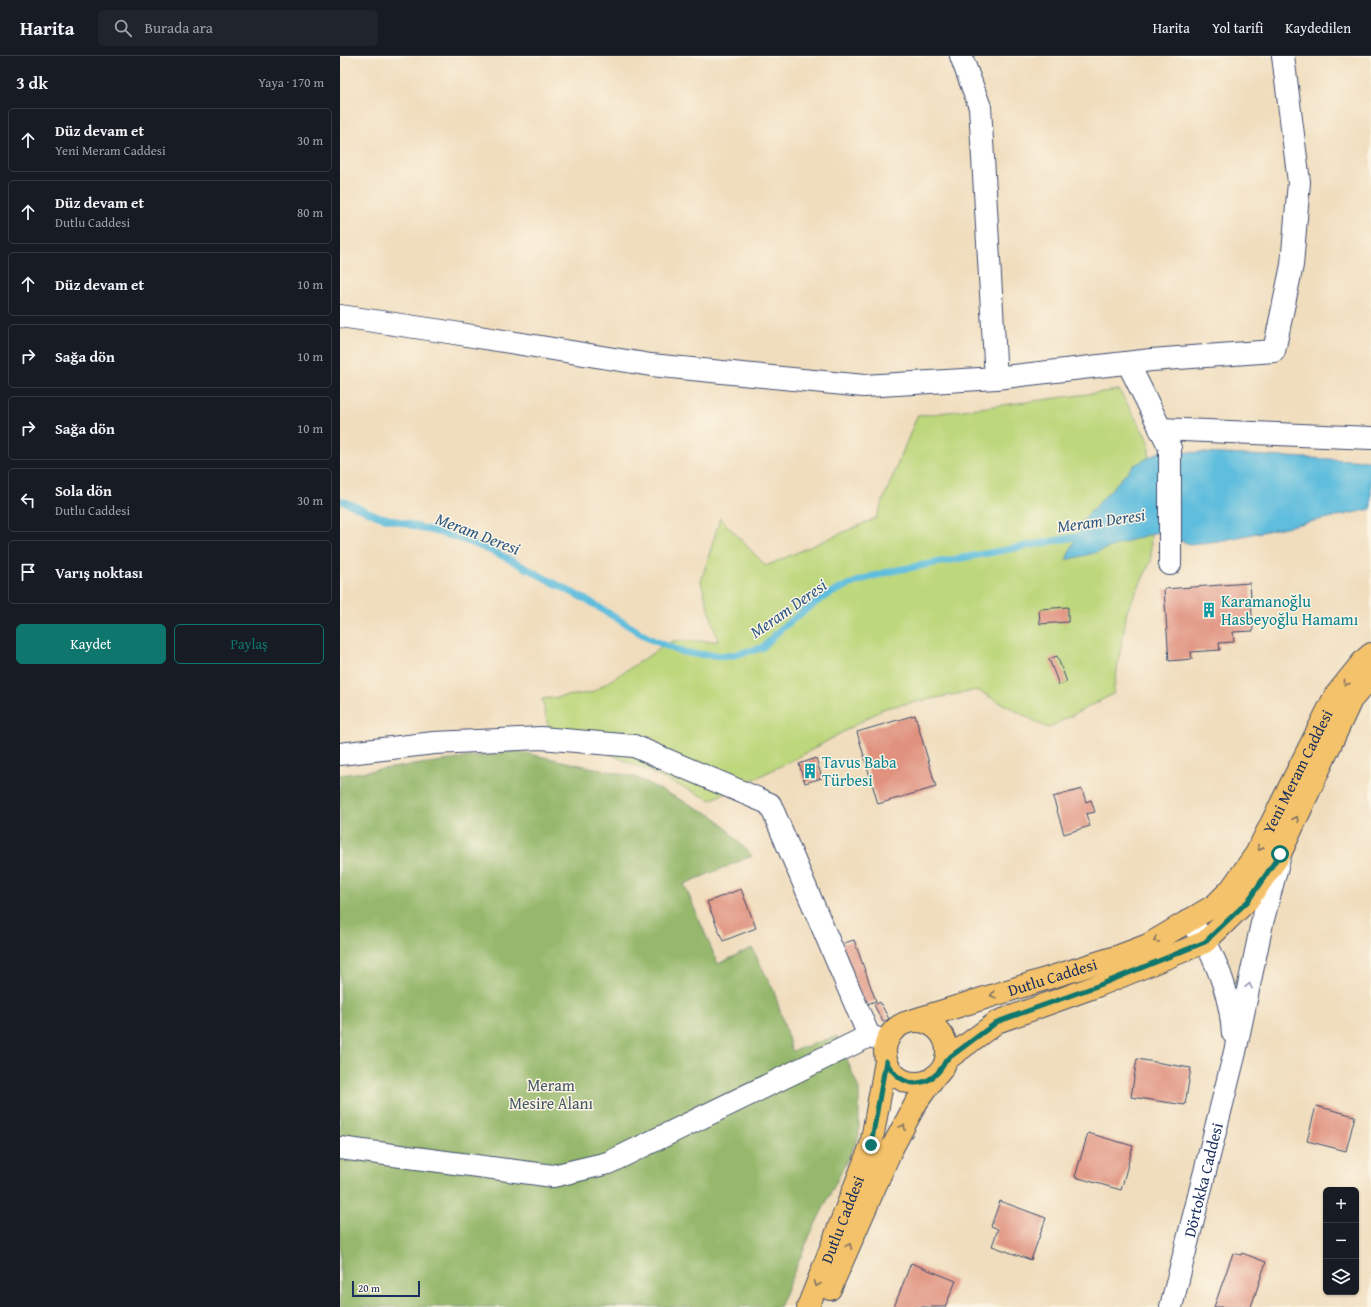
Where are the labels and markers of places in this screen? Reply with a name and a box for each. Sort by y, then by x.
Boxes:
place label: Karamanoğlu Hasbeyoğlu Hamamı [1221,589,1359,631]
building icon: Karamanoğlu Hasbeyoğlu Hamamı [1200,601,1218,619]
place label: Tavus Baba Türbesi [822,750,897,792]
building icon: Tavus Baba Türbesi [801,762,819,780]

